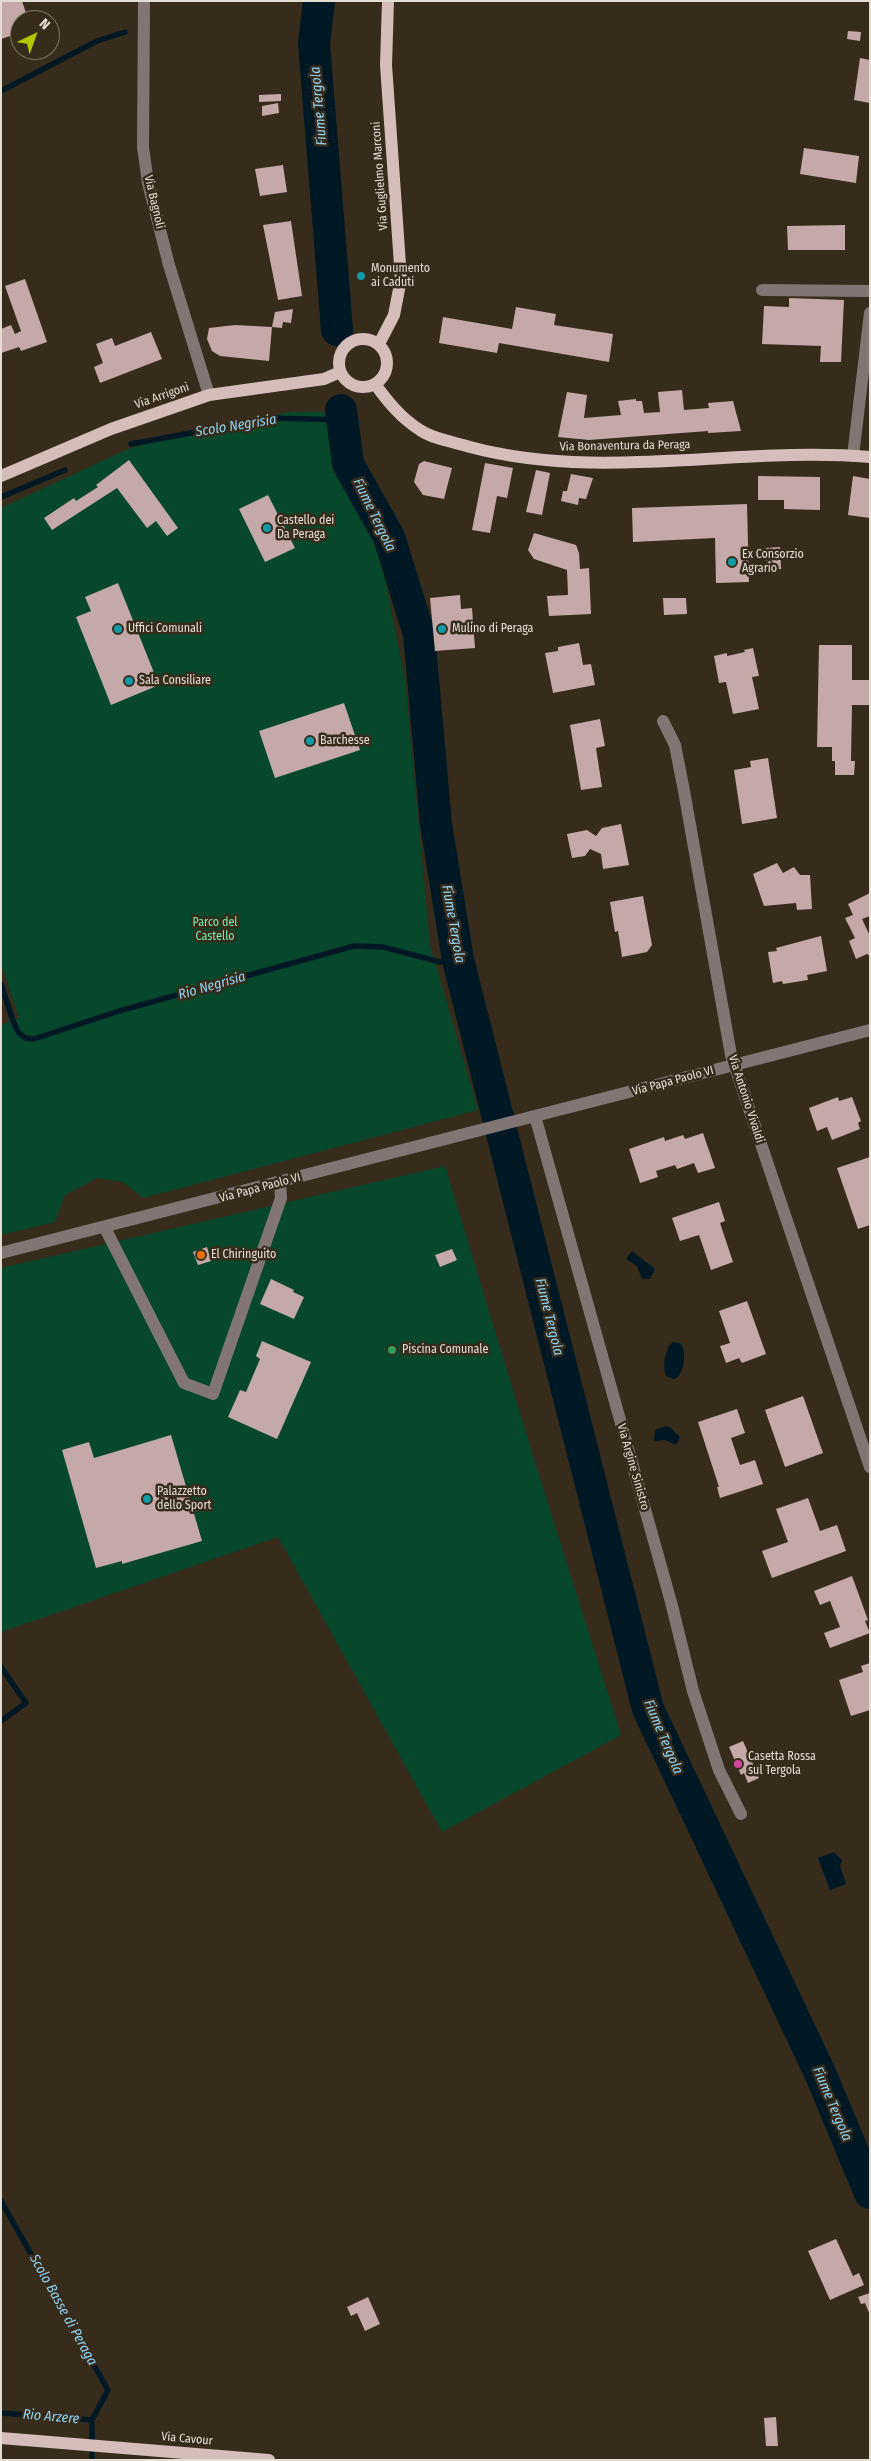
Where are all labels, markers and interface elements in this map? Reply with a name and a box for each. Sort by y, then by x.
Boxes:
north arrow [10,10,60,60]
text: N [36,15,54,33]
water label: Fiume Tergola [307,66,331,146]
street label: Via Guglielmo Marconi [369,121,391,231]
street label: Via Bagnoli [141,174,167,230]
place label: Monumento ai Caduti [371,262,430,290]
marker: Monumento ai Caduti [355,270,367,282]
street label: Via Arrigoni [133,380,191,412]
water label: Scolo Negrisia [194,411,278,441]
street label: Via Bonaventura da Peraga [559,438,691,454]
water label: Fiume Tergola [349,476,399,554]
place label: Castello dei Da Peraga [277,514,334,542]
marker: Castello dei Da Peraga [261,522,273,534]
place label: Ex Consorzio Agrario [742,548,804,576]
marker: Ex Consorzio Agrario [726,556,738,568]
place label: Uffici Comunali [128,622,202,636]
place label: Mulino di Peraga [452,622,533,636]
marker: Uffici Comunali [112,623,124,635]
marker: Mulino di Peraga [436,623,448,635]
place label: Sala Consiliare [139,674,211,688]
marker: Sala Consiliare [123,675,135,687]
place label: Barchesse [320,734,370,748]
marker: Barchesse [304,735,316,747]
water label: Fiume Tergola [438,884,468,964]
park label: Parco del Castello [193,916,237,944]
water label: Rio Negrisia [176,968,248,1004]
street label: Via Antonio Vivaldi [725,1053,767,1145]
street label: Via Papa Paolo VI [631,1063,715,1099]
street label: Via Papa Paolo VI [218,1170,302,1206]
place label: El Chiringuito [211,1248,276,1262]
marker: El Chiringuito [195,1249,207,1261]
water label: Fiume Tergola [531,1277,567,1357]
place label: Piscina Comunale [402,1343,488,1357]
marker: Piscina Comunale [386,1344,398,1356]
street label: Via Argine Sinistro [614,1422,652,1512]
place label: Palazzetto dello Sport [157,1485,212,1513]
marker: Palazzetto dello Sport [141,1493,153,1505]
water label: Fiume Tergola [640,1697,686,1777]
place label: Casetta Rossa sul Tergola [748,1750,816,1778]
marker: Casetta Rossa sul Tergola [732,1758,744,1770]
water label: Fiume Tergola [809,2064,855,2144]
water label: Scolo Basse di Peraga [25,2252,101,2368]
water label: Rio Arzere [22,2406,80,2428]
street label: Via Cavour [161,2430,213,2448]

